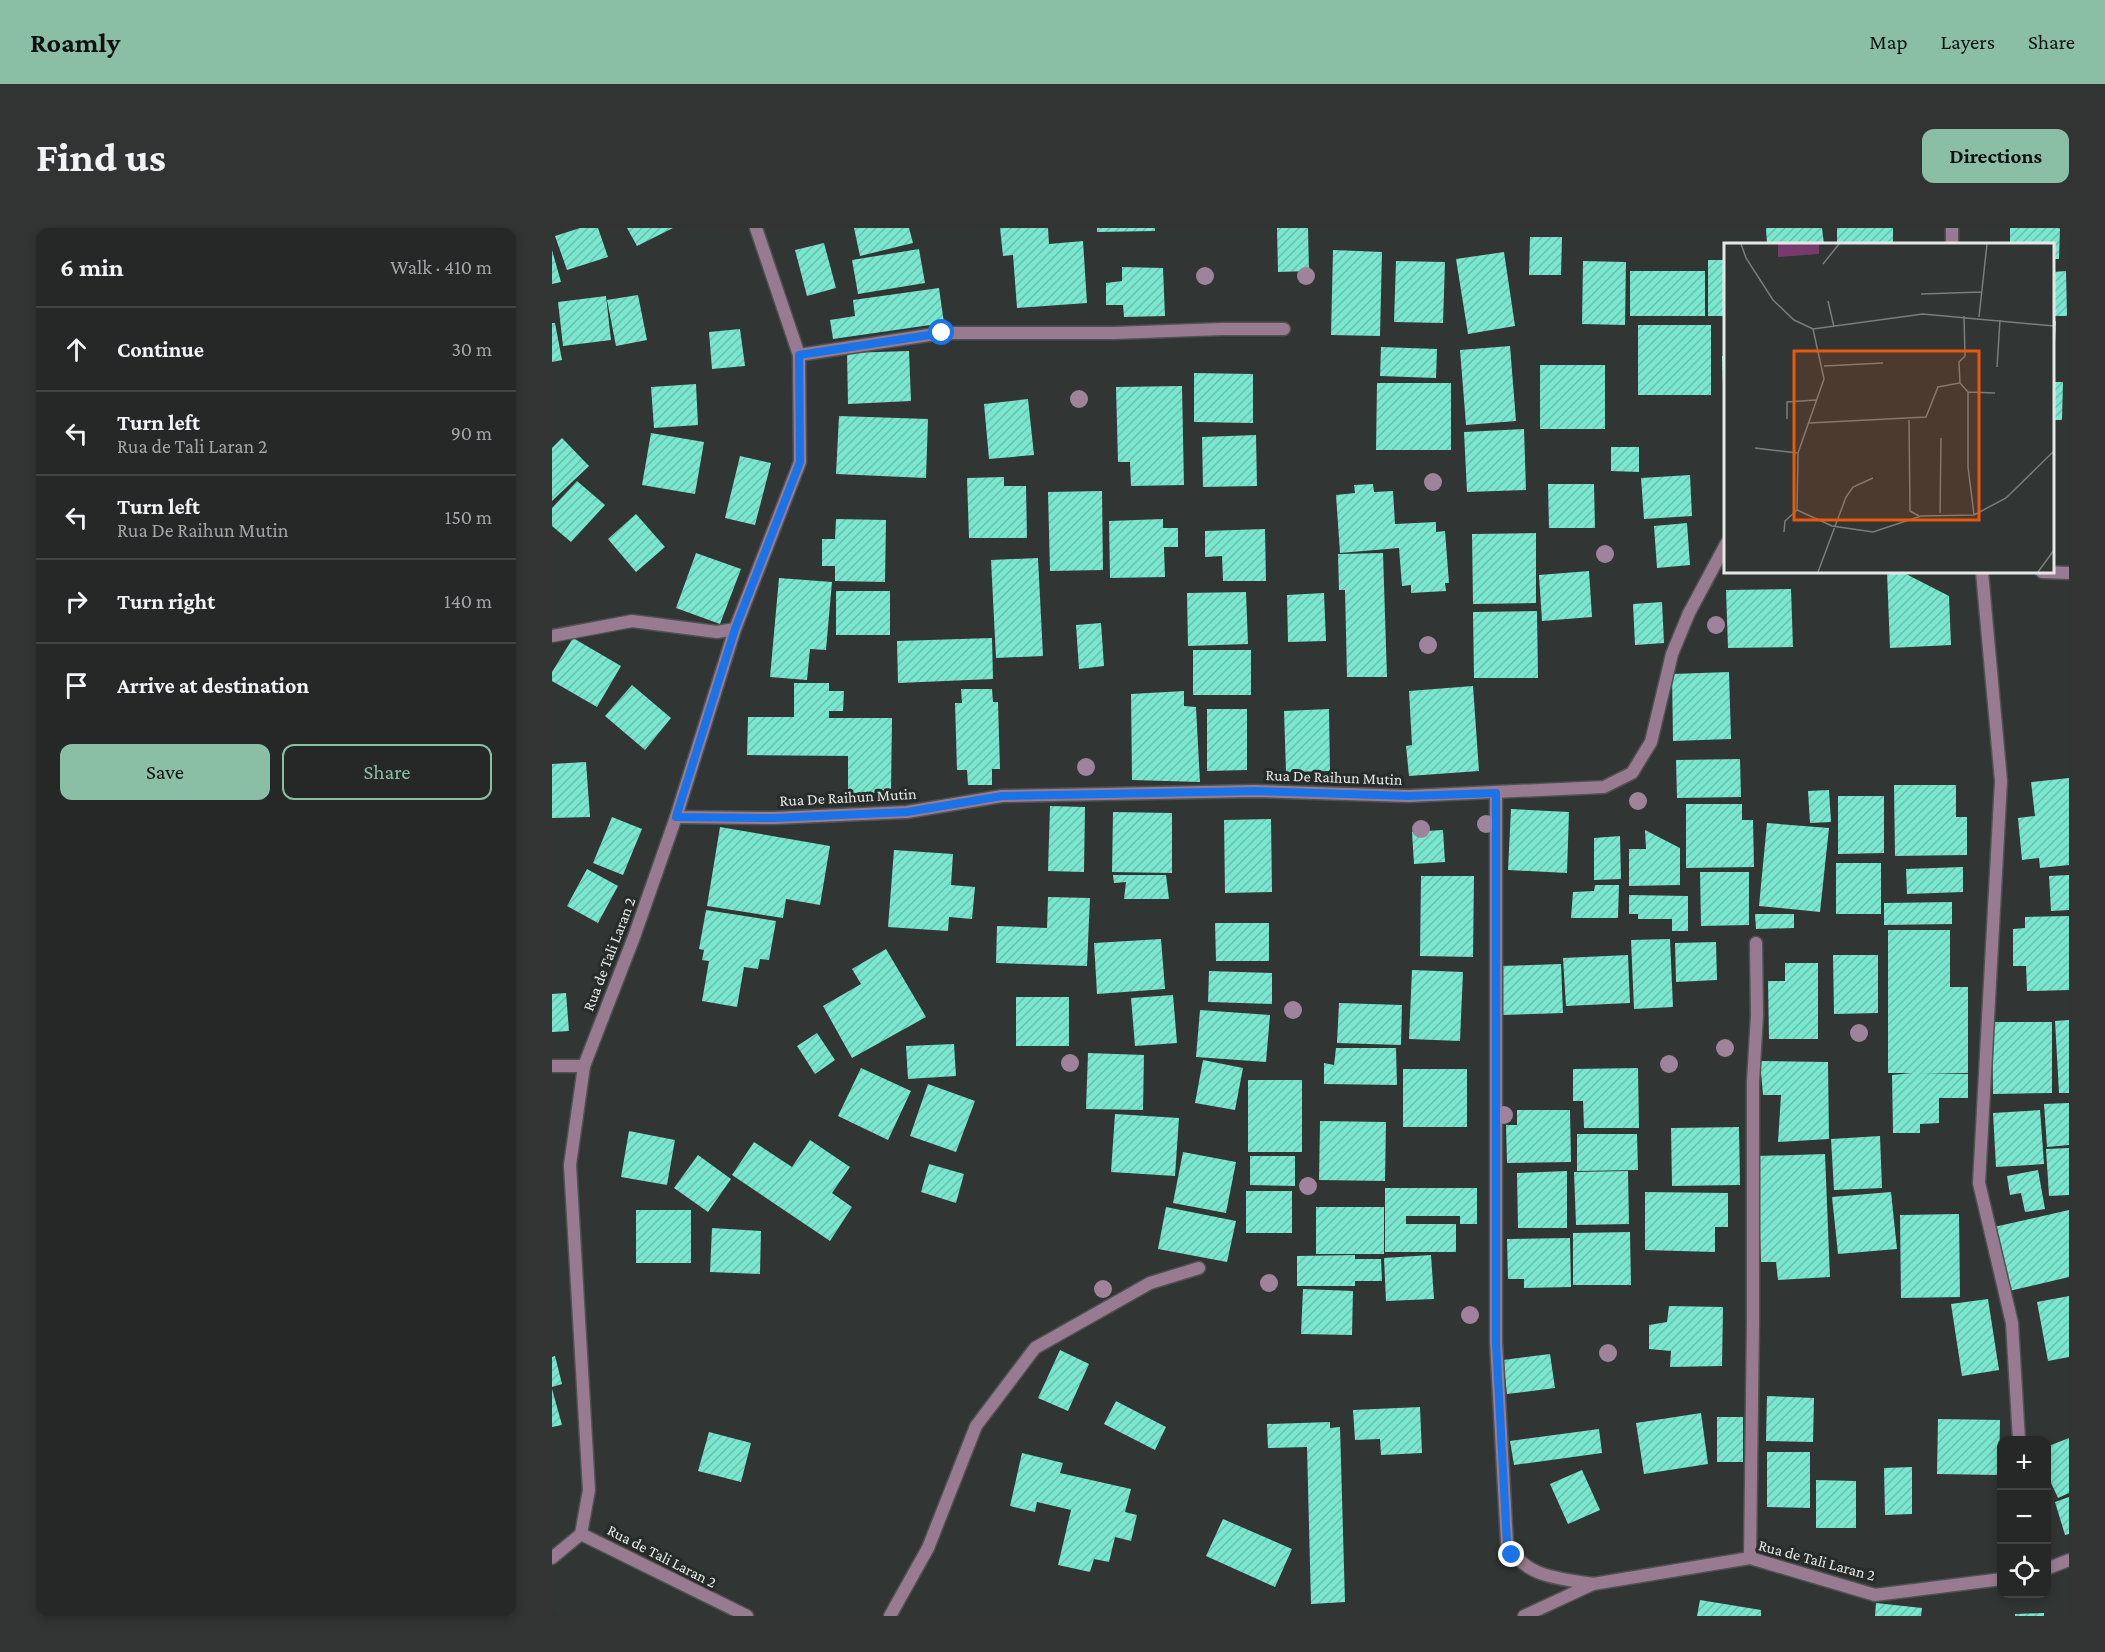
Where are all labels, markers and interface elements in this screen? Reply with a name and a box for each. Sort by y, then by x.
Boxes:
text: Roamly [30,27,120,58]
text: Map [1869,30,1908,54]
text: Layers [1941,30,1995,54]
text: Share [2028,30,2075,54]
button: Directions [1922,129,2069,183]
text: Find us [36,133,166,180]
inset map [1724,243,2054,573]
text: 6 min [60,253,124,282]
text: Walk · 410 m [390,256,492,278]
route start [928,319,954,345]
icon: ahead [60,333,93,366]
text: Continue [117,337,204,362]
text: 30 m [451,338,492,360]
text: Turn left [117,410,200,435]
icon: left [60,417,93,450]
text: 90 m [451,422,492,444]
text: Rua de Tali Laran 2 [117,435,267,457]
text: Turn left [117,494,200,519]
icon: left [60,501,93,534]
text: 150 m [445,506,492,528]
text: Rua De Raihun Mutin [117,519,288,541]
icon: right [60,585,93,618]
text: Turn right [117,589,215,614]
text: 140 m [444,590,492,612]
icon: arrive [60,669,93,702]
text: Arrive at destination [117,673,309,698]
button: Save [60,744,270,800]
button: Share [282,744,492,800]
street label: Rua De Raihun Mutin [1265,766,1403,788]
street label: Rua De Raihun Mutin [779,785,917,809]
street label: Rua de Tali Laran 2 [579,894,639,1013]
map controls [1997,1436,2051,1598]
button: + [1997,1436,2051,1490]
button: − [1997,1490,2051,1544]
street label: Rua de Tali Laran 2 [605,1521,720,1591]
street label: Rua de Tali Laran 2 [1757,1536,1878,1584]
route end [1498,1541,1524,1567]
button: locate [1997,1544,2051,1598]

